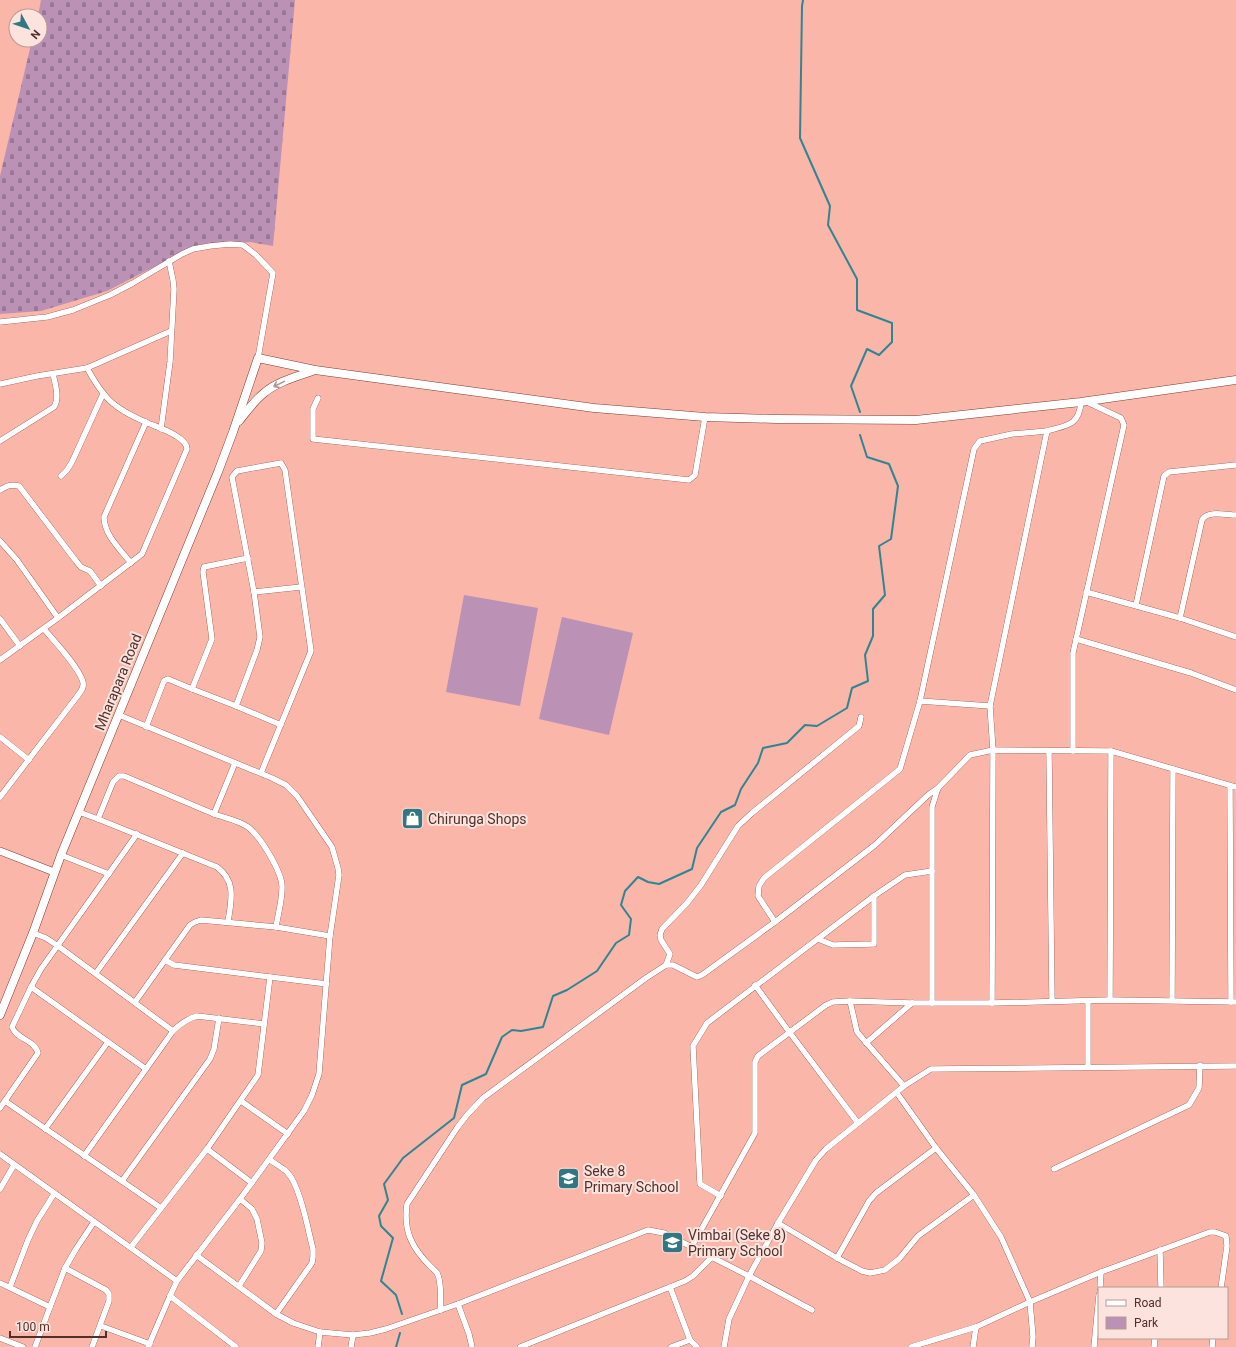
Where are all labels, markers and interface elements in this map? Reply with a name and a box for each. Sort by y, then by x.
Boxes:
north arrow [8,8,48,48]
text: N [28,27,43,41]
one-way arrow [274,381,286,388]
street label: Mharapara Road [91,631,145,733]
shop icon: Chirunga Shops [399,806,425,832]
place label: Chirunga Shops [428,811,526,827]
place label: Seke 8 Primary School [584,1163,679,1195]
school or university icon: Seke 8 Primary School [555,1166,581,1192]
place label: Vimbai (Seke 8) Primary School [688,1227,786,1259]
school or university icon: Vimbai (Seke 8) Primary School [660,1230,686,1256]
legend [1098,1287,1228,1339]
text: Road [1134,1296,1162,1310]
scale bar [10,1313,106,1339]
text: Park [1134,1316,1159,1330]
text: 100 m [16,1320,50,1334]

